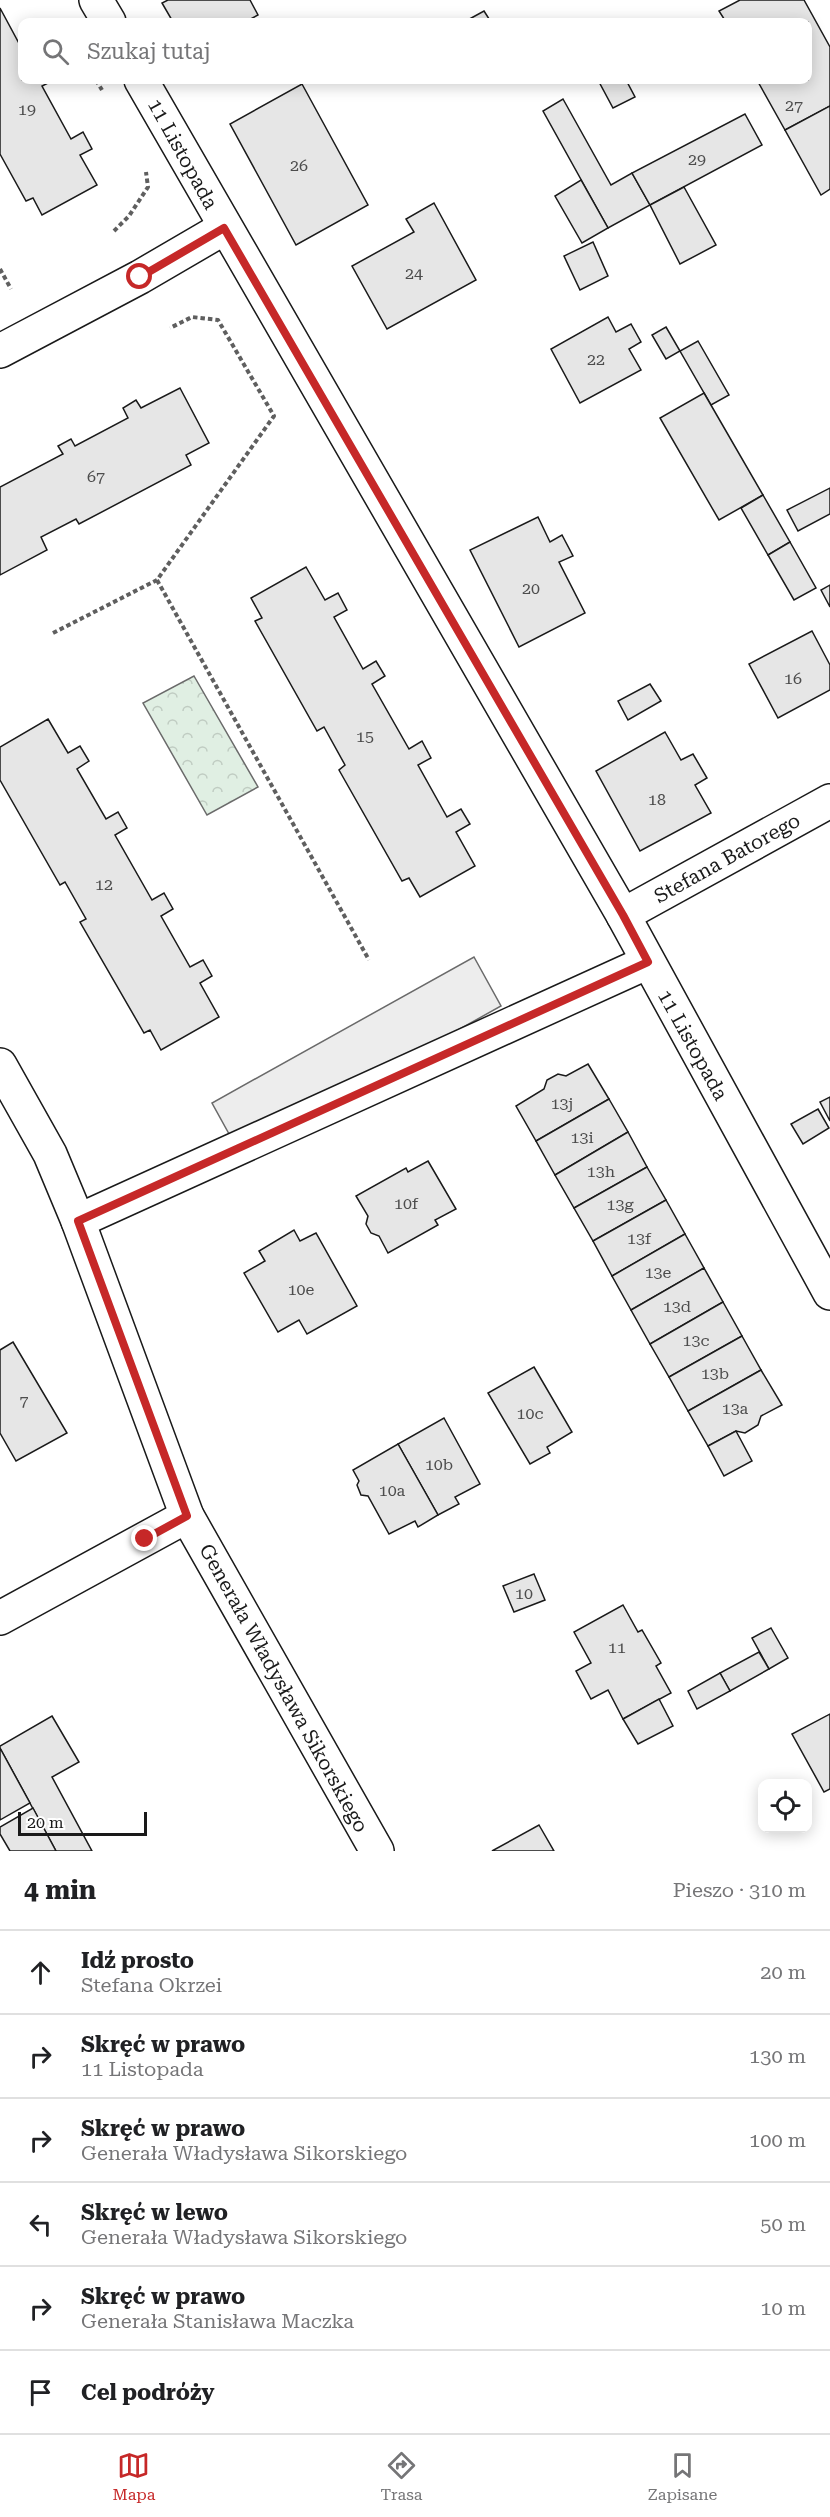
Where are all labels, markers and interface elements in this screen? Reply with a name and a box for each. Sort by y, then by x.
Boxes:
search box [18,18,812,84]
icon: search [39,35,72,68]
text: Szukaj tutaj [87,39,211,64]
street label: 11 Listopada [143,95,223,214]
house number: 27 [785,96,803,115]
house number: 19 [18,100,36,119]
house number: 29 [688,150,706,169]
house number: 26 [290,156,308,175]
route start [126,263,152,289]
house number: 24 [405,264,423,283]
house number: 22 [587,350,605,369]
house number: 67 [87,467,105,486]
house number: 20 [522,579,540,598]
house number: 16 [784,669,802,688]
house number: 15 [356,727,374,746]
house number: 18 [648,790,666,809]
street label: Stefana Batorego [650,808,804,908]
house number: 12 [95,875,113,894]
street label: 11 Listopada [653,986,733,1105]
house number: 13j [551,1094,573,1113]
house number: 13i [570,1128,594,1147]
house number: 13h [587,1162,615,1181]
house number: 10f [394,1194,419,1213]
house number: 13g [606,1195,634,1214]
house number: 13f [627,1229,652,1248]
house number: 13e [645,1263,672,1282]
house number: 10e [288,1280,315,1299]
house number: 13d [663,1297,691,1316]
house number: 13c [683,1331,709,1350]
house number: 13b [701,1364,729,1383]
house number: 7 [20,1391,29,1410]
house number: 13a [722,1399,749,1418]
house number: 10c [517,1404,543,1423]
house number: 10b [425,1455,453,1474]
house number: 10a [379,1481,406,1500]
route end [131,1525,157,1551]
street label: Generała Władysława Sikorskiego [194,1539,374,1837]
house number: 10 [515,1584,533,1603]
house number: 11 [608,1638,626,1657]
map controls [758,1779,812,1833]
button: locate [758,1779,812,1833]
scale bar [18,1809,147,1836]
text: 20 m [27,1813,64,1832]
text: 4 min [24,1875,96,1905]
text: Pieszo · 310 m [673,1878,806,1902]
text: Idź prosto [81,1948,194,1973]
icon: ahead [24,1956,57,1989]
text: 20 m [760,1960,806,1984]
text: Stefana Okrzei [81,1973,222,1997]
text: Skręć w prawo [81,2032,245,2057]
icon: right [24,2040,57,2073]
text: 130 m [749,2044,806,2068]
text: 11 Listopada [81,2057,204,2081]
text: Skręć w prawo [81,2116,245,2141]
icon: right [24,2124,57,2157]
text: 100 m [749,2128,806,2152]
text: Generała Władysława Sikorskiego [81,2141,407,2165]
text: Skręć w lewo [81,2200,228,2225]
icon: left [24,2208,57,2241]
text: 50 m [760,2212,806,2236]
text: Generała Władysława Sikorskiego [81,2225,407,2249]
text: Skręć w prawo [81,2284,245,2309]
icon: right [24,2292,57,2325]
text: 10 m [760,2296,806,2320]
text: Generała Stanisława Maczka [81,2309,354,2333]
icon: arrive [24,2376,57,2409]
text: Cel podróży [81,2380,215,2405]
tab: Mapa [113,2449,155,2504]
tab: Trasa [381,2449,422,2504]
tab: Zapisane [648,2449,717,2504]

